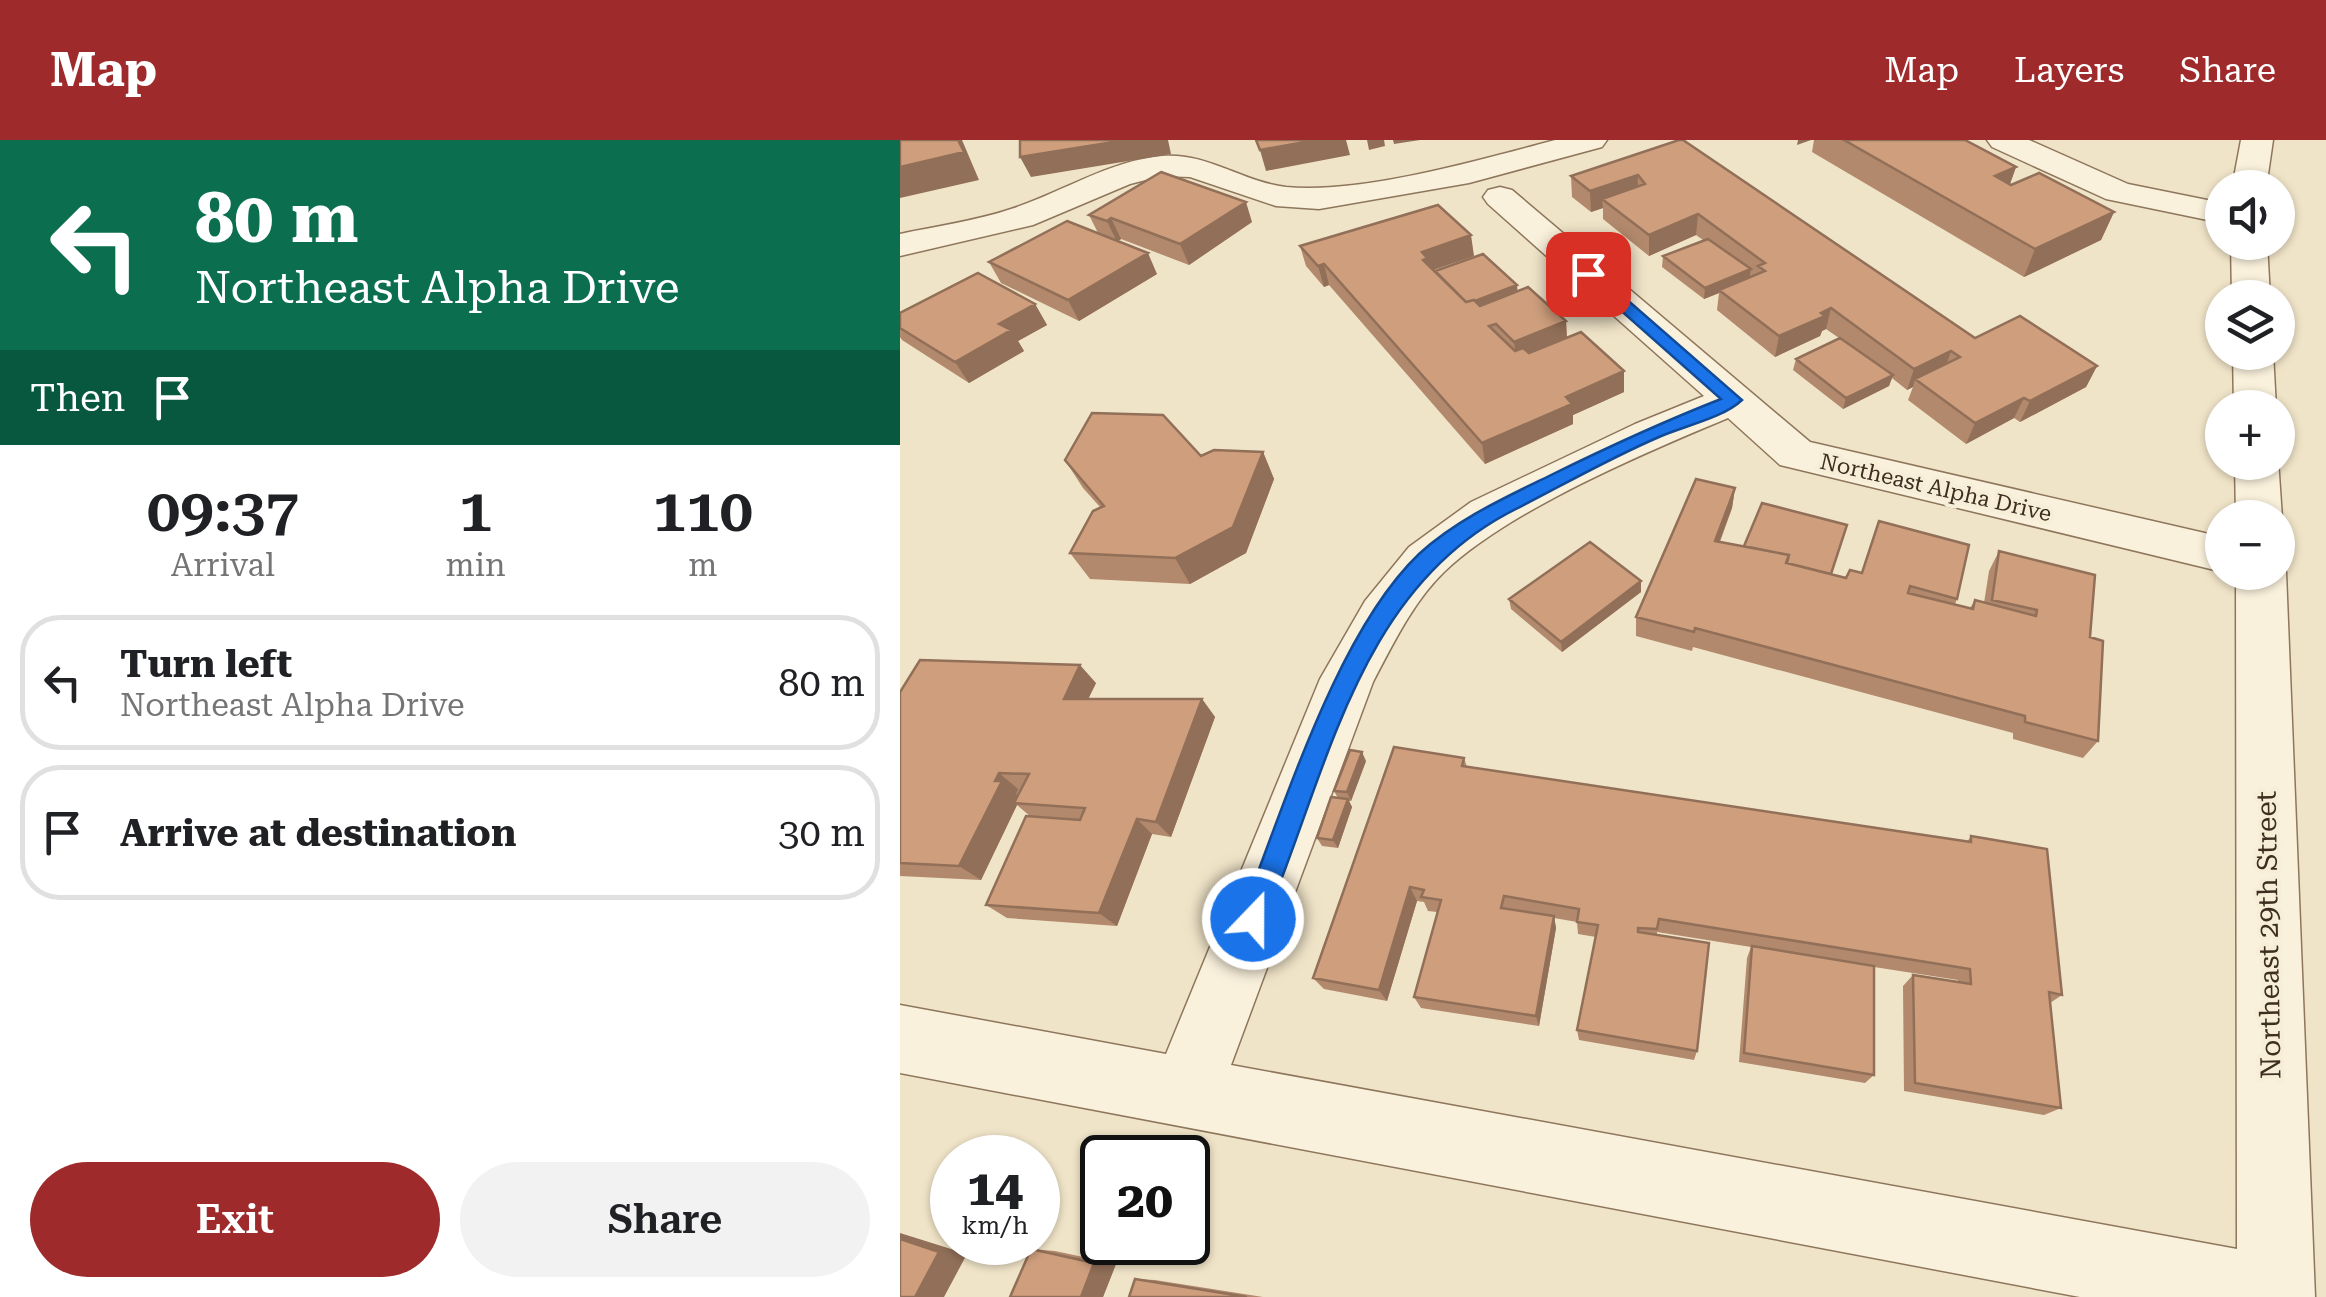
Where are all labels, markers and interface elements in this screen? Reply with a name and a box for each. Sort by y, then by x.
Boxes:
text: Map [50,42,157,98]
text: Map [1884,50,1959,91]
text: Layers [2014,50,2124,91]
text: Share [2179,50,2276,91]
map controls [2205,170,2295,590]
button: sound [2205,170,2295,260]
text: 80 m [195,177,359,259]
icon: left [30,180,160,310]
pin [1546,232,1631,317]
icon: arrive [1561,247,1616,302]
text: Northeast Alpha Drive [195,261,679,314]
button: layers [2205,280,2295,370]
icon: arrive [145,370,200,425]
text: Then [30,376,125,420]
button: + [2205,390,2295,480]
street label: Northeast Alpha Drive [1818,449,2054,526]
text: 09:37 [147,475,299,546]
text: 1 [459,475,492,546]
text: 110 [652,475,753,546]
button: − [2205,500,2295,590]
text: Arrival [171,546,275,584]
text: min [446,546,506,584]
text: m [688,546,717,584]
text: Turn left [120,642,292,686]
icon: left [35,655,90,710]
text: 80 m [778,661,865,705]
text: Northeast Alpha Drive [120,686,464,724]
street label: Northeast 29th Street [2249,791,2288,1079]
icon: arrive [35,805,90,860]
text: Arrive at destination [120,811,516,855]
text: 30 m [778,811,865,855]
position arrow [1201,867,1305,971]
speed limit sign: 20 [1080,1135,1210,1265]
text: 14 [967,1159,1023,1217]
button: Exit [30,1162,440,1277]
button: Share [460,1162,870,1277]
text: km/h [962,1211,1028,1240]

